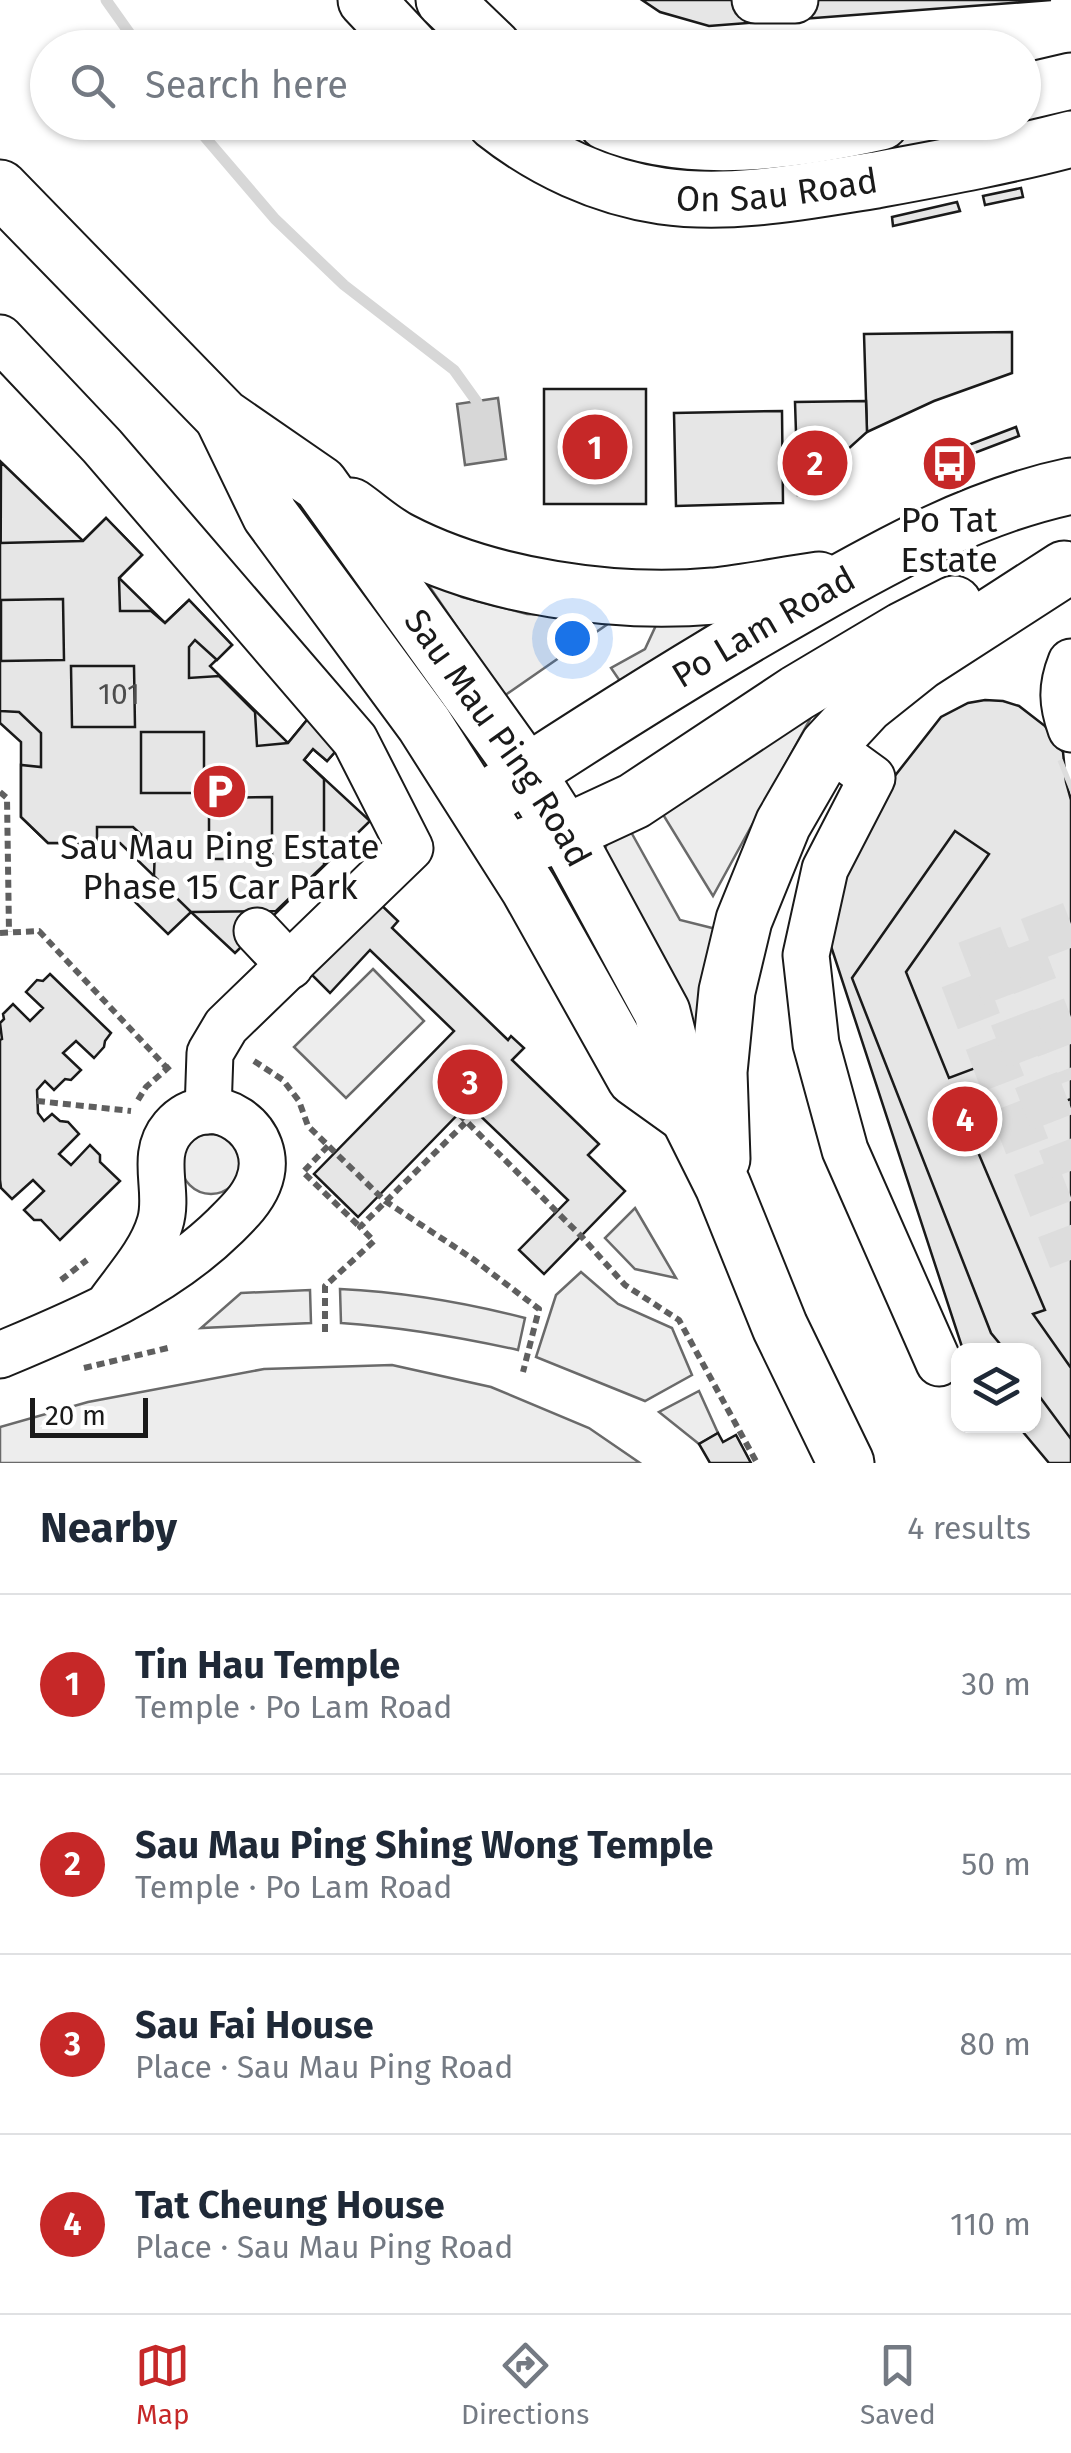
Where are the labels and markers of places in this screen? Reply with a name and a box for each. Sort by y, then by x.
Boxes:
pin: 1 [562,410,628,484]
pin: 2 [782,426,848,500]
bus stop icon: Po Tat Estate [919,434,979,494]
place label: Po Tat Estate [900,499,998,581]
parking icon: Sau Mau Ping Estate Phase 15 Car Park [190,761,250,821]
place label: Sau Mau Ping Estate Phase 15 Car Park [60,826,380,908]
pin: 3 [438,1044,502,1120]
pin: 4 [932,1082,998,1156]

